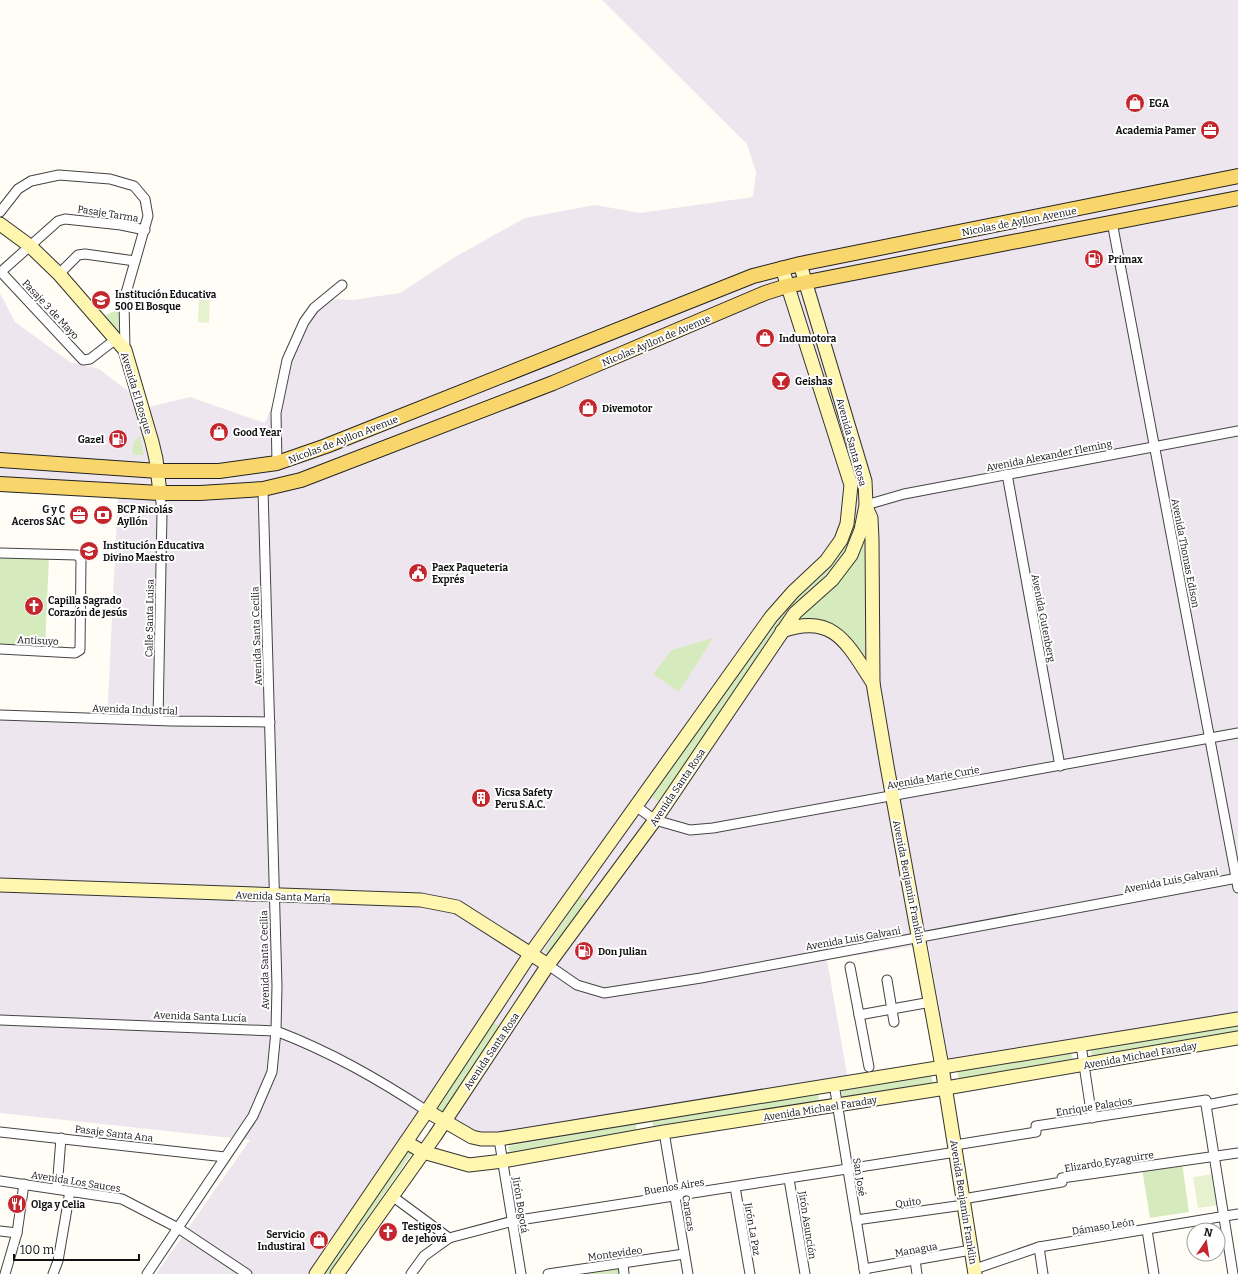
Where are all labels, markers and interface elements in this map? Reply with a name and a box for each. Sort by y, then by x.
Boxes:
shop icon: EGA [1124,92,1146,114]
place label: EGA [1149,98,1170,110]
office icon: Academia Pamer [1199,119,1221,141]
place label: Academia Pamer [1116,125,1196,137]
street label: Pasaje Tarma [76,203,140,225]
street label: Nicolas de Ayllon Avenue [961,205,1078,239]
fuel station icon: Primax [1083,248,1105,270]
place label: Primax [1108,254,1143,266]
street label: Pasaje 3 de Mayo [19,277,81,342]
place label: Institución Educativa 500 El Bosque [115,288,217,313]
school or university icon: Institución Educativa 500 El Bosque [90,289,112,311]
street label: Nicolas Ayllon de Avenue [600,313,712,369]
shop icon: Indumotora [754,327,776,349]
place label: Indumotora [779,333,837,345]
street label: Avenida El Bosque [118,351,154,436]
bar icon: Geishas [770,370,792,392]
place label: Geishas [795,376,833,388]
shop icon: Divemotor [577,397,599,419]
street label: Avenida Santa Rosa [834,397,869,488]
place label: Divemotor [602,403,653,415]
street label: Nicolas de Ayllon Avenue [287,413,400,466]
shop icon: Good Year [208,421,230,443]
place label: Good Year [233,427,282,439]
fuel station icon: Gazel [107,428,129,450]
place label: Gazel [78,434,104,446]
street label: Avenida Alexander Fleming [985,438,1113,474]
street label: Avenida Thomas Edison [1169,498,1202,609]
place label: BCP Nicolás Ayllón [117,503,173,528]
place label: G y C Aceros SAC [12,504,65,528]
office icon: G y C Aceros SAC [68,504,90,526]
bank icon: BCP Nicolás Ayllón [92,504,114,526]
place label: Institución Educativa Divino Maestro [103,539,205,564]
school or university icon: Institución Educativa Divino Maestro [78,540,100,562]
public building icon: Paex Paqueteria Exprés [407,562,429,584]
place label: Paex Paqueteria Exprés [432,562,508,586]
street label: Avenida Gutenberg [1029,573,1058,664]
street label: Calle Santa Luisa [143,578,157,657]
street label: Avenida Santa Cecilia [249,586,265,686]
church icon: Capilla Sagrado Corazón de Jesús [23,595,45,617]
place label: Capilla Sagrado Corazón de Jesús [48,595,127,619]
street label: Antisuyo [17,634,59,648]
street label: Avenida Industrial [92,703,178,717]
street label: Avenida Santa Rosa [648,746,708,828]
street label: Avenida Marie Curie [886,764,980,792]
building icon: Vicsa Safety Peru S.A.C. [470,787,492,809]
place label: Vicsa Safety Peru S.A.C. [495,787,553,811]
street label: Avenida Benjamin Franklin [890,819,926,946]
street label: Avenida Luis Galvani [1123,866,1220,896]
street label: Avenida Santa María [235,888,331,905]
street label: Avenida Santa Cecilia [258,910,272,1010]
street label: Avenida Luis Galvani [805,925,902,953]
fuel station icon: Don Julian [573,940,595,962]
place label: Don Julian [598,946,648,958]
street label: Avenida Santa Lucía [153,1008,247,1025]
street label: Avenida Santa Rosa [462,1010,522,1092]
street label: Avenida Michael Faraday [1082,1040,1199,1072]
street label: Avenida Michael Faraday [762,1094,879,1124]
street label: Enrique Palacios [1055,1095,1133,1119]
street label: Pasaje Santa Ana [74,1123,154,1145]
street label: Avenida Benjamin Franklin [947,1139,979,1266]
street label: Elizardo Eyzaguirre [1064,1149,1155,1175]
street label: San José [850,1157,868,1197]
street label: Avenida Los Sauces [30,1169,122,1195]
street label: Jirón Bogotá [509,1175,530,1235]
street label: Buenos Aires [643,1176,705,1198]
street label: Jirón Asunción [796,1189,818,1261]
restaurant icon: Olga y Celia [6,1193,28,1215]
street label: Caracas [679,1194,697,1232]
street label: Quito [895,1195,922,1211]
place label: Olga y Celia [31,1199,86,1211]
street label: Jirón La Paz [741,1201,763,1257]
street label: Dámaso León [1071,1216,1136,1238]
church icon: Testigos de Jehová [377,1221,399,1243]
place label: Testigos de Jehová [402,1221,447,1245]
north arrow [1186,1222,1226,1262]
text: N [1203,1225,1214,1240]
place label: Servicio Industiral [257,1229,305,1253]
shop icon: Servicio Industiral [308,1229,330,1251]
scale bar [14,1236,139,1262]
street label: Managua [894,1240,939,1260]
text: 100 m [20,1243,55,1257]
street label: Montevideo [587,1244,643,1264]

